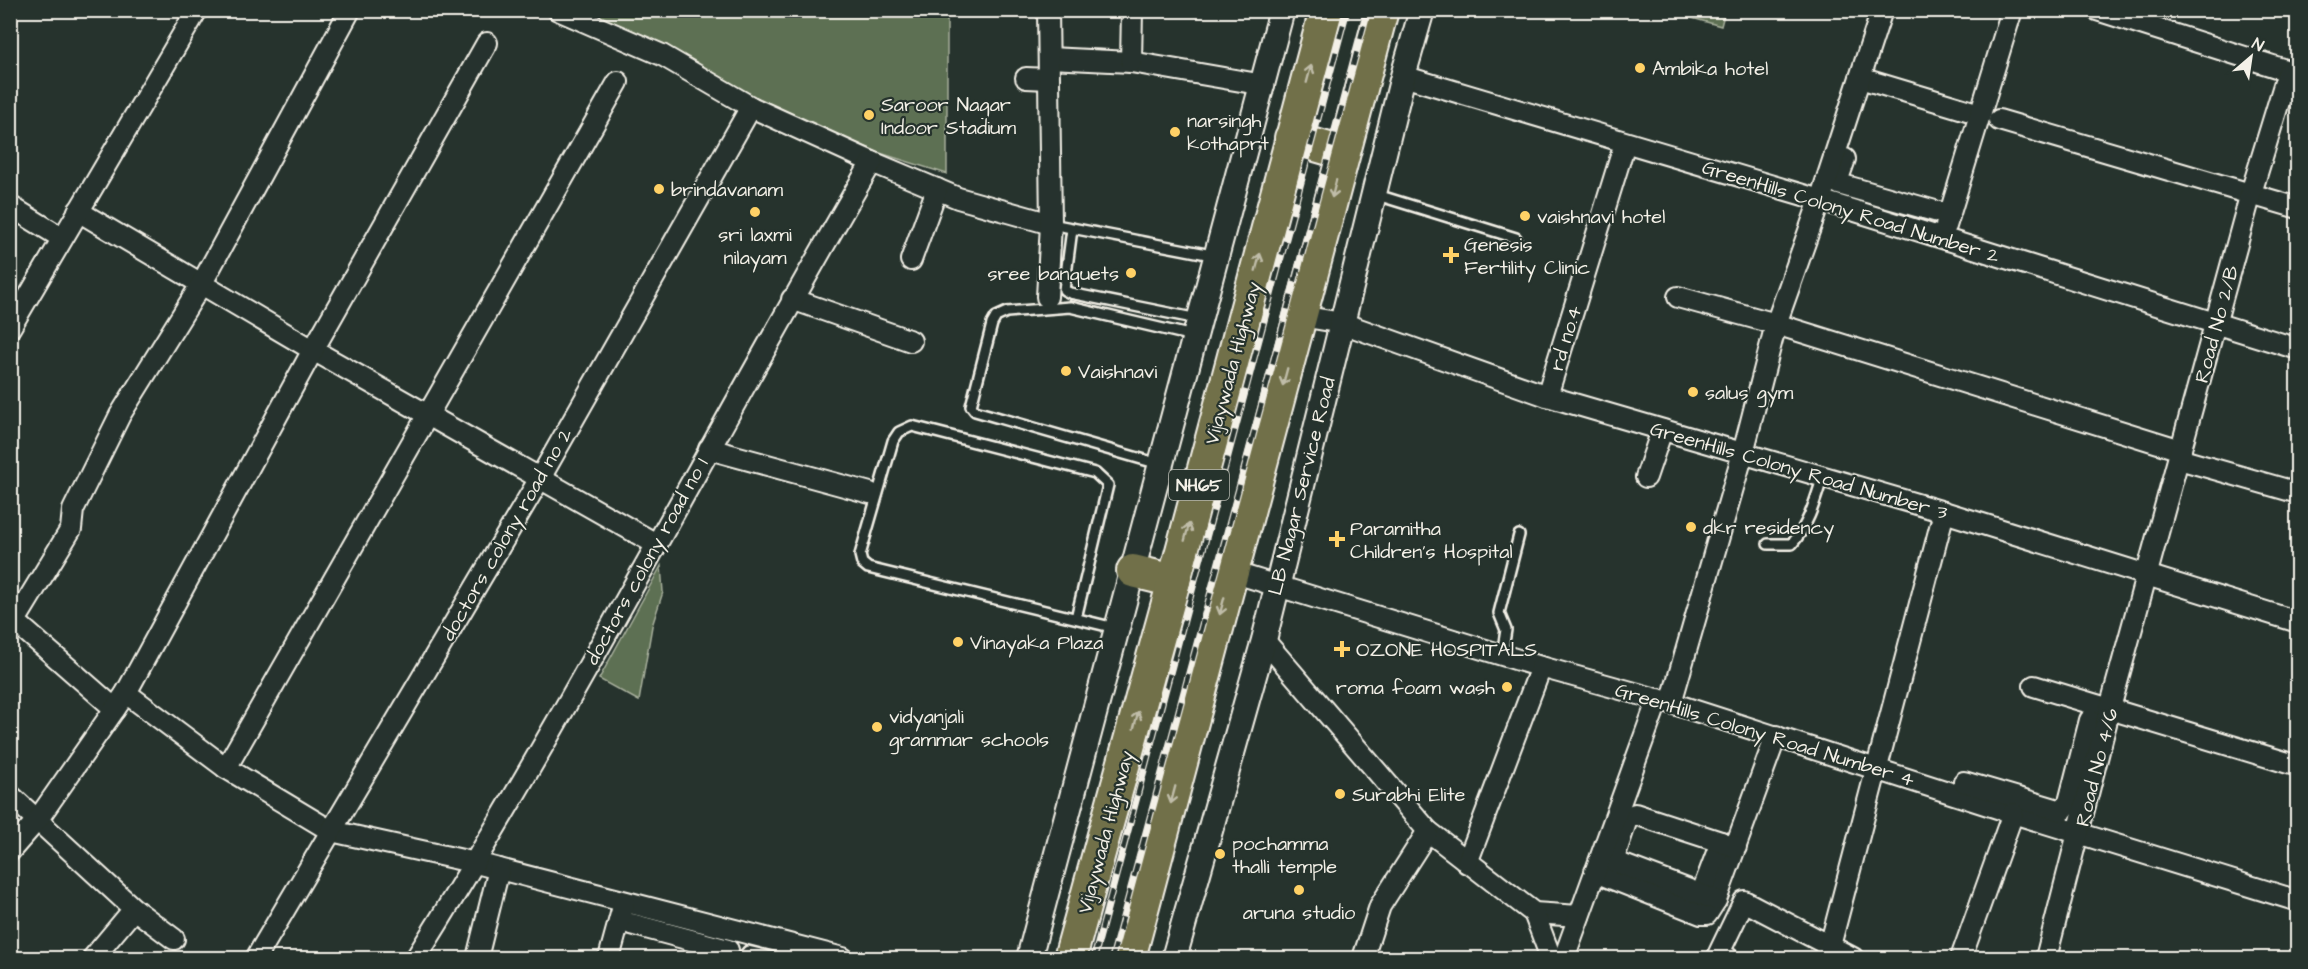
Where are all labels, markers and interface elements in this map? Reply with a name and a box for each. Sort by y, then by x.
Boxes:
north arrow [2221,27,2281,87]
text: N [2248,33,2268,57]
place label: Ambika hotel [1652,55,1768,83]
marker: Ambika hotel [1633,61,1647,75]
one-way arrow [1303,64,1315,83]
place label: Saroor Nagar Indoor Stadium [881,91,1016,142]
place label: narsingh kothaprt [1187,107,1269,158]
marker: Saroor Nagar Indoor Stadium [862,108,876,122]
marker: narsingh kothaprt [1168,125,1182,139]
street label: GreenHills Colony Road Number 2 [1698,153,2003,272]
place label: brindavanam [671,176,783,204]
one-way arrow [1328,179,1339,198]
marker: brindavanam [652,182,666,196]
place label: vaishnavi hotel [1537,203,1665,231]
marker: sri laxmi nilayam [748,205,762,219]
marker: vaishnavi hotel [1518,209,1532,223]
place label: sri laxmi nilayam [718,221,792,273]
place label: Genesis Fertility Clinic [1464,231,1590,283]
marker: Genesis Fertility Clinic [1442,246,1460,264]
one-way arrow [1253,253,1265,272]
place label: sree banquets [987,260,1119,288]
street label: Road No 2/B [2188,262,2246,386]
marker: sree banquets [1124,266,1138,280]
street label: Vijaywada Highway [1198,279,1269,448]
street label: rd no.4 [1543,302,1589,374]
place label: Vaishnavi [1078,358,1157,386]
marker: Vaishnavi [1059,364,1073,378]
one-way arrow [1278,367,1290,386]
street label: LB Nagar Service Road [1261,374,1344,598]
place label: salus gym [1705,379,1794,408]
marker: salus gym [1686,385,1700,399]
street label: GreenHills Colony Road Number 3 [1646,415,1951,528]
street label: doctors colony road no 2 [434,423,580,646]
street label: doctors colony road no 1 [578,453,717,670]
road number: NH65 [1169,470,1229,500]
place label: dkr residency [1703,514,1834,543]
place label: Paramitha Children's Hospital [1350,515,1513,566]
marker: dkr residency [1684,520,1698,534]
one-way arrow [1182,522,1193,541]
marker: Paramitha Children's Hospital [1328,530,1346,548]
one-way arrow [1216,596,1228,615]
place label: Vinayaka Plaza [970,629,1104,658]
marker: Vinayaka Plaza [951,635,965,649]
place label: OZONE HOSPITALS [1356,636,1537,664]
marker: OZONE HOSPITALS [1333,640,1351,658]
place label: roma foam wash [1336,674,1495,702]
street label: GreenHills Colony Road Number 4 [1611,676,1918,795]
marker: roma foam wash [1500,680,1514,694]
place label: vidyanjali grammar schools [889,703,1049,755]
street label: Road No 4/6 [2069,705,2125,829]
one-way arrow [1131,711,1143,730]
marker: vidyanjali grammar schools [870,720,884,734]
street label: Vijaywada Highway [1071,748,1142,917]
place label: Surabhi Elite [1352,781,1465,809]
one-way arrow [1166,785,1178,804]
marker: Surabhi Elite [1333,787,1347,801]
place label: pochamma thalli temple [1232,830,1337,881]
marker: pochamma thalli temple [1213,847,1227,861]
marker: aruna studio [1292,883,1306,897]
place label: aruna studio [1243,899,1355,927]

